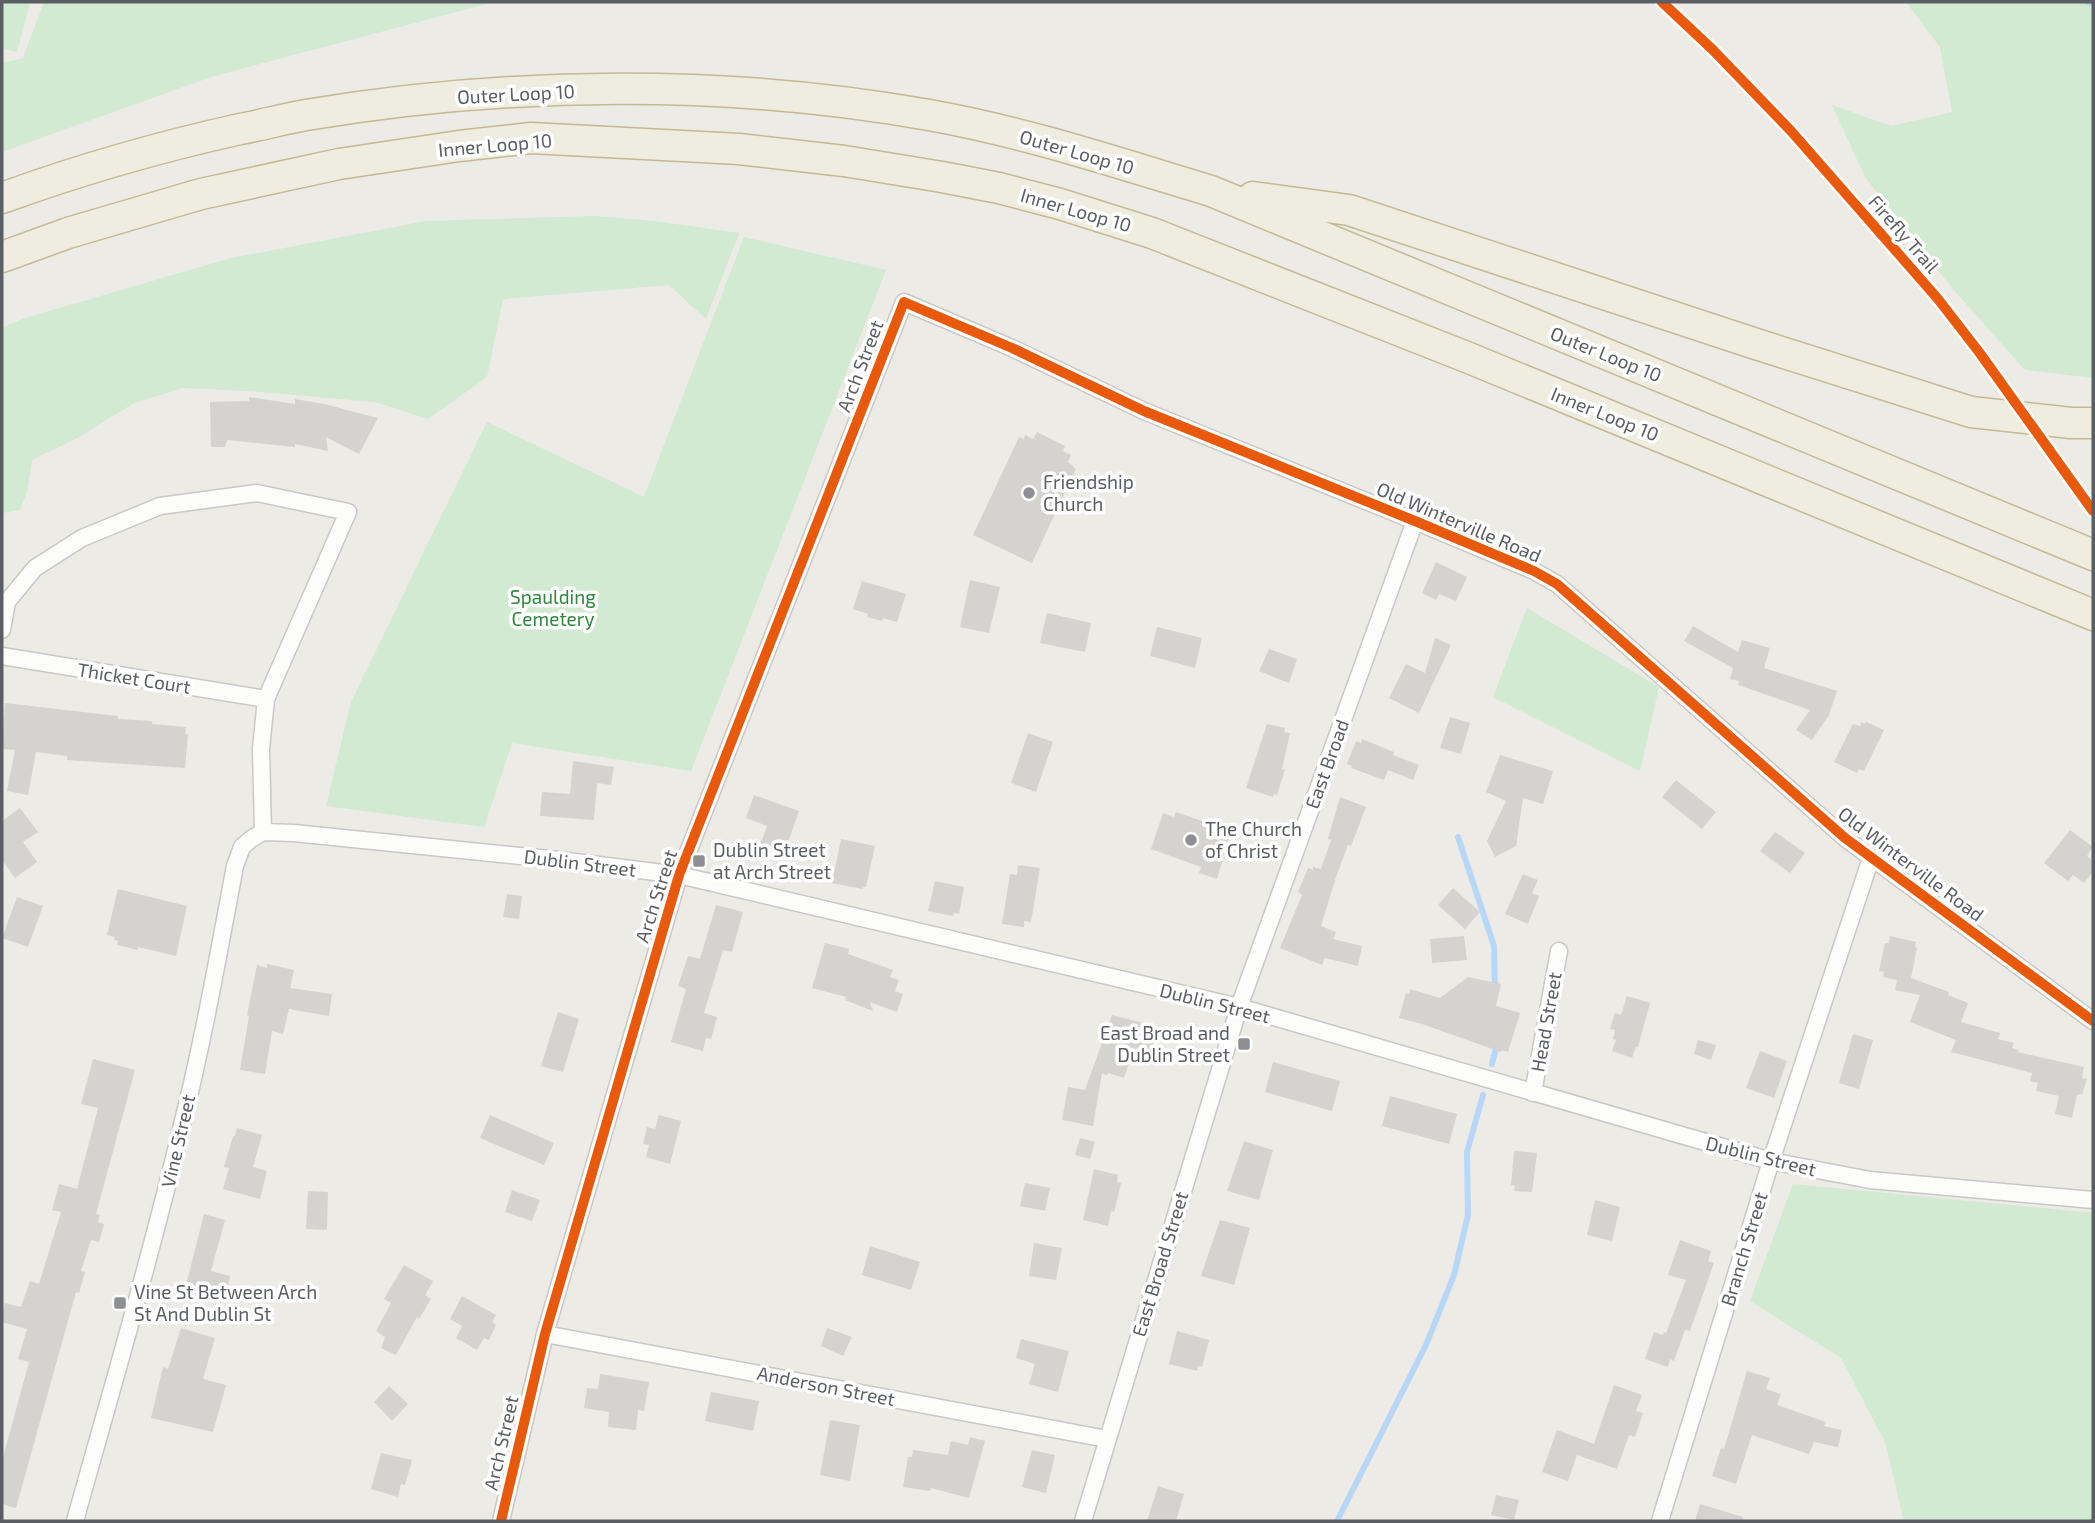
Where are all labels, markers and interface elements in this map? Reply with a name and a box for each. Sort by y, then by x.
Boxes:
street label: Outer Loop 10 [456,79,576,108]
street label: Outer Loop 10 [1017,124,1137,179]
street label: Inner Loop 10 [437,128,553,161]
street label: Inner Loop 10 [1018,183,1134,236]
street label: Firefly Trail [1864,190,1945,278]
street label: Arch Street [831,317,888,415]
street label: Outer Loop 10 [1547,321,1665,386]
street label: Inner Loop 10 [1548,381,1662,446]
place label: Friendship Church [1043,470,1134,515]
street label: Old Winterville Road [1374,477,1545,567]
marker: Friendship Church [1021,485,1037,501]
park label: Spaulding Cemetery [510,585,596,630]
street label: Thicket Court [76,657,192,698]
street label: East Broad [1300,716,1353,812]
street label: Old Winterville Road [1834,801,1989,926]
place label: The Church of Christ [1205,817,1302,862]
marker: The Church of Christ [1183,832,1199,848]
place label: Dublin Street at Arch Street [713,838,831,883]
street label: Dublin Street [523,844,637,881]
street label: Arch Street [630,846,681,945]
marker: Dublin Street at Arch Street [691,853,707,869]
street label: Head Street [1525,970,1566,1074]
street label: Dublin Street [1158,978,1273,1027]
place label: East Broad and Dublin Street [1100,1021,1230,1066]
marker: East Broad and Dublin Street [1236,1036,1252,1052]
street label: Vine Street [156,1092,199,1190]
street label: Dublin Street [1704,1131,1819,1180]
street label: East Broad Street [1127,1189,1193,1339]
street label: Branch Street [1715,1189,1772,1309]
place label: Vine St Between Arch St And Dublin St [134,1280,317,1325]
marker: Vine St Between Arch St And Dublin St [112,1295,128,1311]
street label: Anderson Street [755,1361,897,1410]
street label: Arch Street [478,1393,523,1493]

